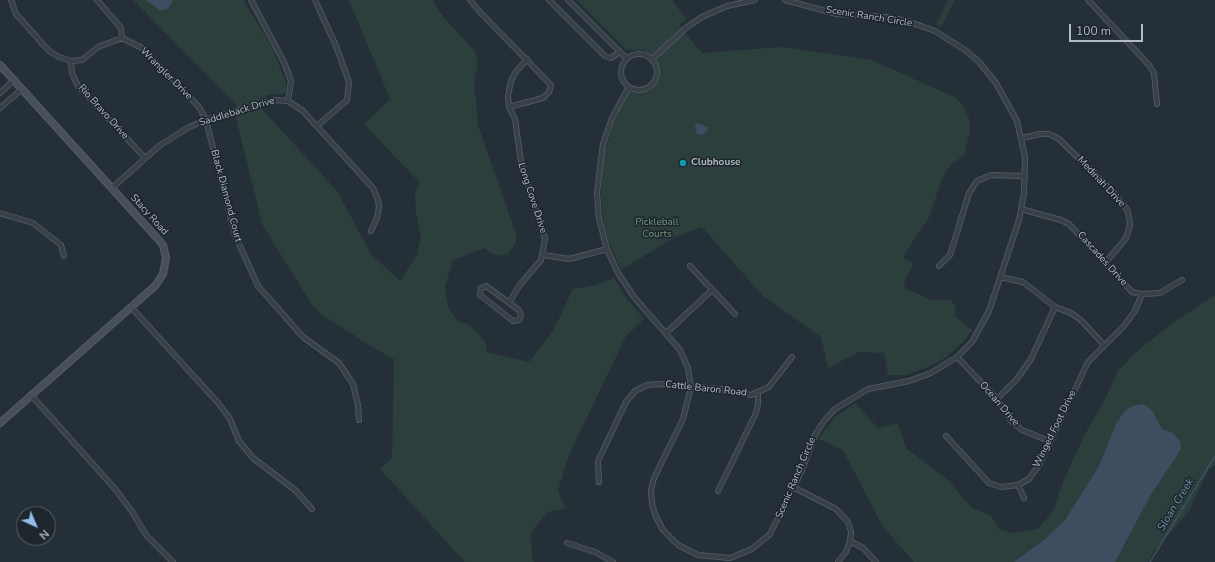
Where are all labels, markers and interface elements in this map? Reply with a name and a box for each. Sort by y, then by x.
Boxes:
street label: Scenic Ranch Circle [825,4,913,30]
scale bar [1071,16,1145,42]
text: 100 m [1076,23,1111,39]
street label: Wrangler Drive [137,45,195,103]
street label: Rio Bravo Drive [75,82,131,142]
street label: Saddleback Drive [198,95,276,129]
street label: Black Diamond Court [208,148,244,244]
street label: Medinah Drive [1074,154,1128,210]
place label: Clubhouse [691,157,740,169]
marker: Clubhouse [678,158,688,168]
street label: Long Cove Drive [515,161,549,235]
street label: Stacy Road [128,192,170,238]
park label: Pickleball Courts [635,217,679,240]
street label: Cascades Drive [1075,229,1129,289]
street label: Cattle Baron Road [665,379,747,399]
street label: Ocean Drive [977,379,1021,429]
street label: Winged Foot Drive [1031,388,1079,470]
street label: Scenic Ranch Circle [773,436,819,520]
water label: Sloan Creek [1155,476,1197,534]
north arrow [16,506,56,546]
text: N [36,526,52,543]

